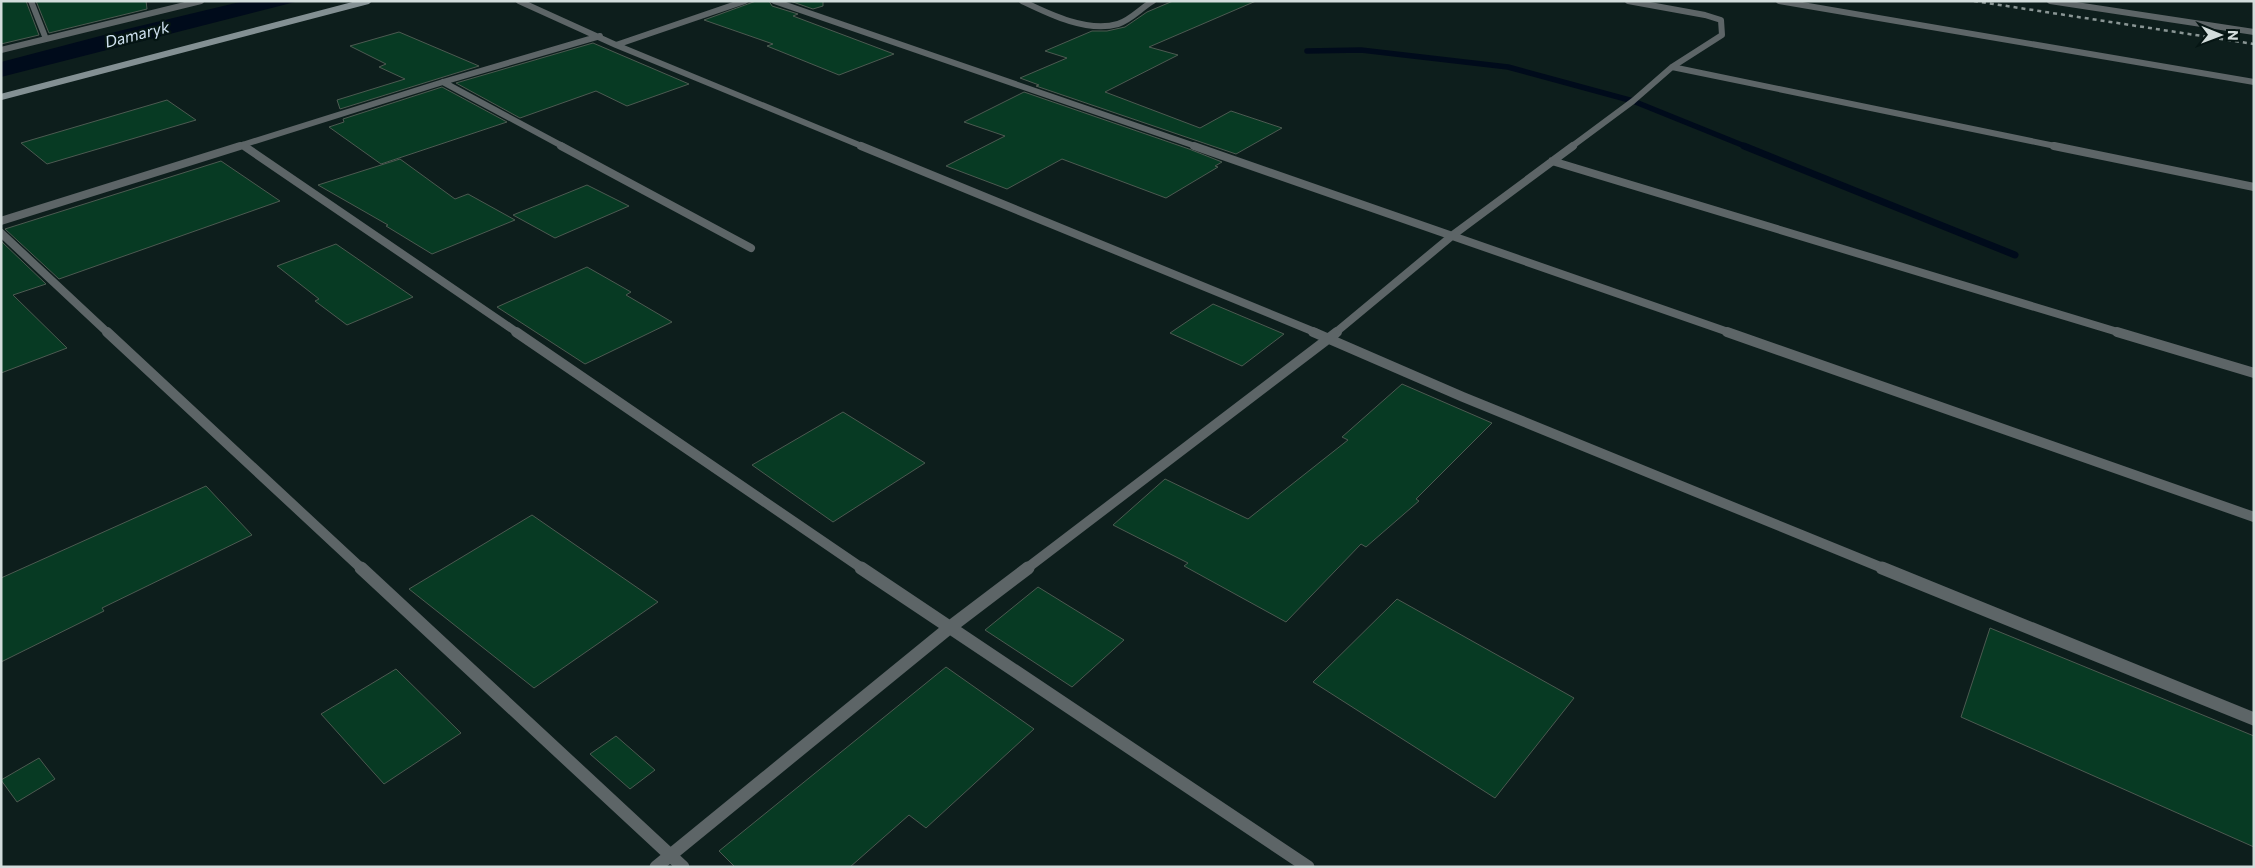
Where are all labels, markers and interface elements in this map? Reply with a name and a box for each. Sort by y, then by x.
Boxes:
north arrow [2195,10,2245,60]
water label: Damaryk [103,16,171,51]
text: N [2225,30,2242,41]

